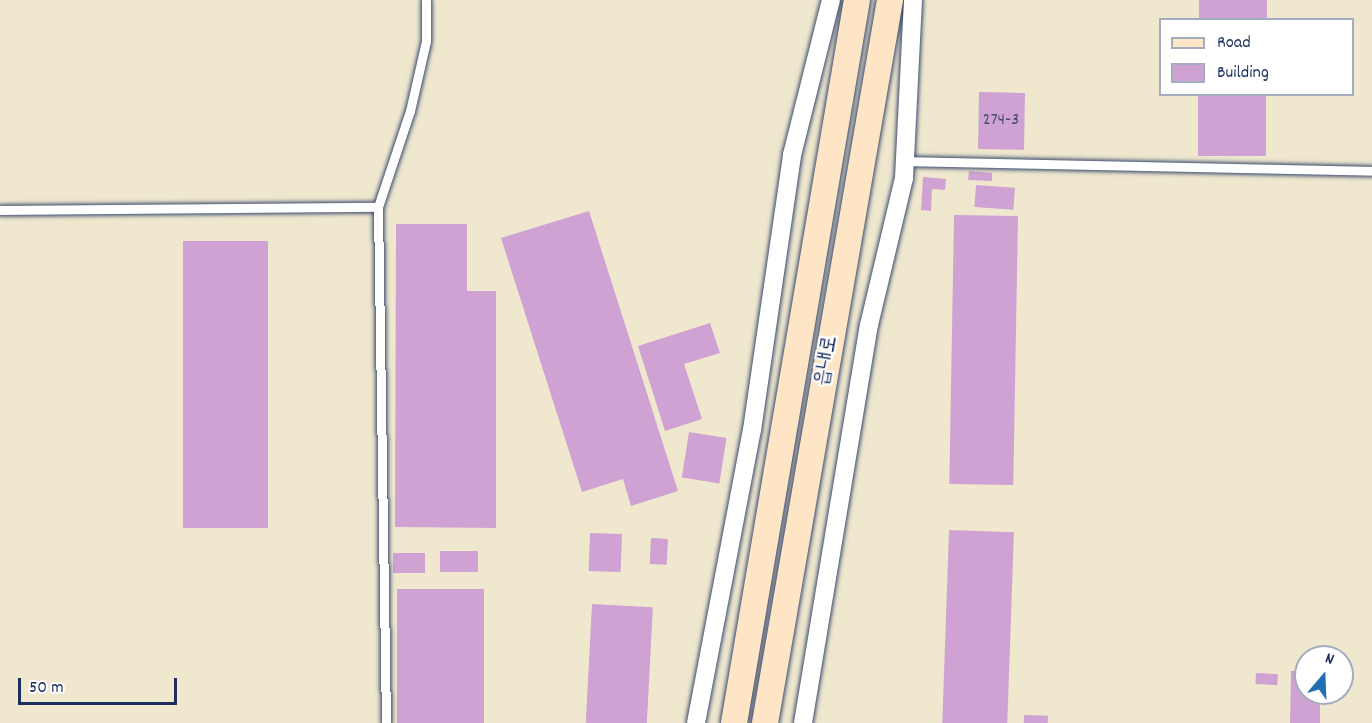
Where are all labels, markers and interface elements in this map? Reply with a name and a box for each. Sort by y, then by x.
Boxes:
legend [1159,18,1354,96]
text: Road [1217,31,1251,56]
text: Building [1217,61,1269,86]
house number: 274-3 [983,110,1019,132]
street label: 읍내로 [810,334,844,388]
north arrow [1294,645,1354,705]
text: N [1322,647,1337,672]
scale bar [21,666,180,704]
text: 50 m [29,676,64,701]

